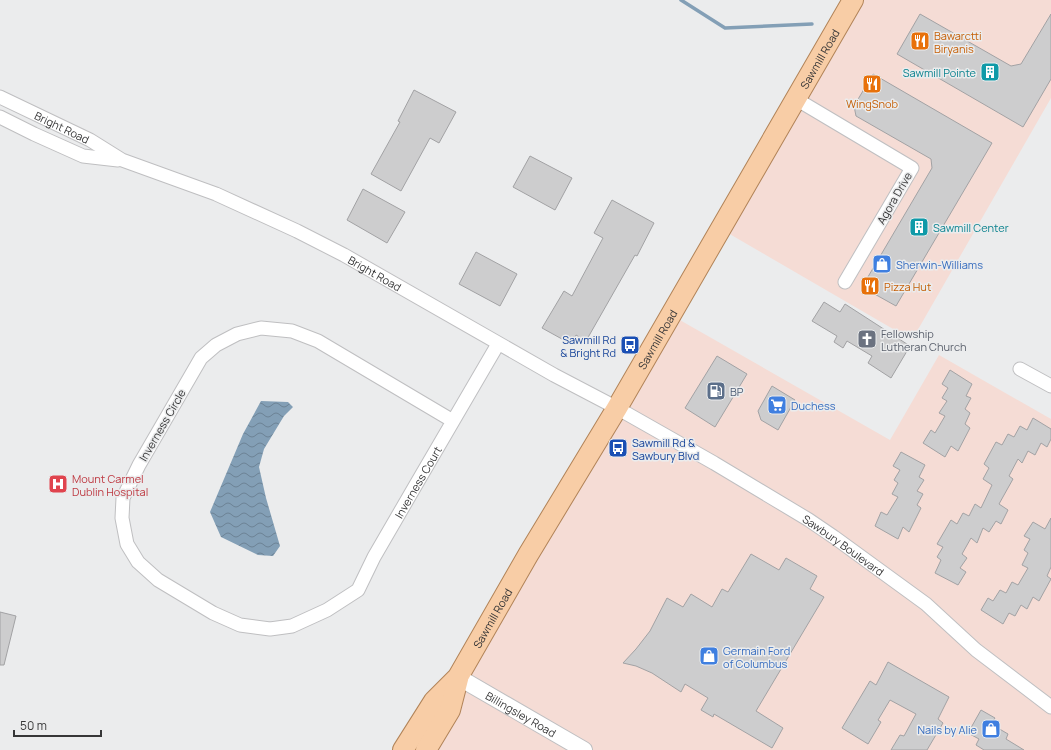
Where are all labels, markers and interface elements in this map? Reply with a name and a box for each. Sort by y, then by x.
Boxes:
street label: Sawmill Road [796,26,842,91]
place label: Bawarctti Biryanis [934,28,982,56]
restaurant icon: Bawarctti Biryanis [909,30,931,52]
building icon: Sawmill Pointe [979,61,1001,83]
place label: Sawmill Pointe [903,65,977,80]
restaurant icon: WingSnob [861,73,883,95]
place label: WingSnob [846,96,898,111]
street label: Bright Road [32,107,92,146]
street label: Agora Drive [873,169,915,227]
building icon: Sawmill Center [908,216,930,238]
place label: Sawmill Center [933,220,1009,235]
street label: Bright Road [346,252,404,294]
shop icon: Sherwin-Williams [871,253,893,275]
place label: Sherwin-Williams [896,257,983,272]
restaurant icon: Pizza Hut [859,275,881,297]
place label: Pizza Hut [884,279,931,294]
street label: Sawmill Road [634,307,680,372]
place label: Fellowship Lutheran Church [881,326,967,354]
church icon: Fellowship Lutheran Church [856,328,878,350]
place label: Sawmill Rd & Bright Rd [560,332,616,360]
bus stop icon: Sawmill Rd & Bright Rd [619,334,641,356]
fuel station icon: BP [705,380,727,402]
place label: BP [730,384,744,399]
street label: Inverness Circle [135,386,189,464]
supermarket icon: Duchess [766,394,788,416]
place label: Duchess [791,398,836,413]
place label: Sawmill Rd & Sawbury Blvd [632,435,699,463]
bus stop icon: Sawmill Rd & Sawbury Blvd [607,437,629,459]
street label: Inverness Court [391,443,444,521]
place label: Mount Carmel Dublin Hospital [72,471,148,499]
hospital icon: Mount Carmel Dublin Hospital [47,473,69,495]
street label: Sawbury Boulevard [800,511,887,579]
street label: Sawmill Road [469,585,515,651]
place label: Germain Ford of Columbus [723,643,790,671]
shop icon: Germain Ford of Columbus [698,645,720,667]
street label: Billingsley Road [483,687,559,740]
scale bar [14,712,101,738]
text: 50 m [20,717,47,734]
shop icon: Nails by Alie [980,718,1002,740]
place label: Nails by Alie [917,722,978,737]

